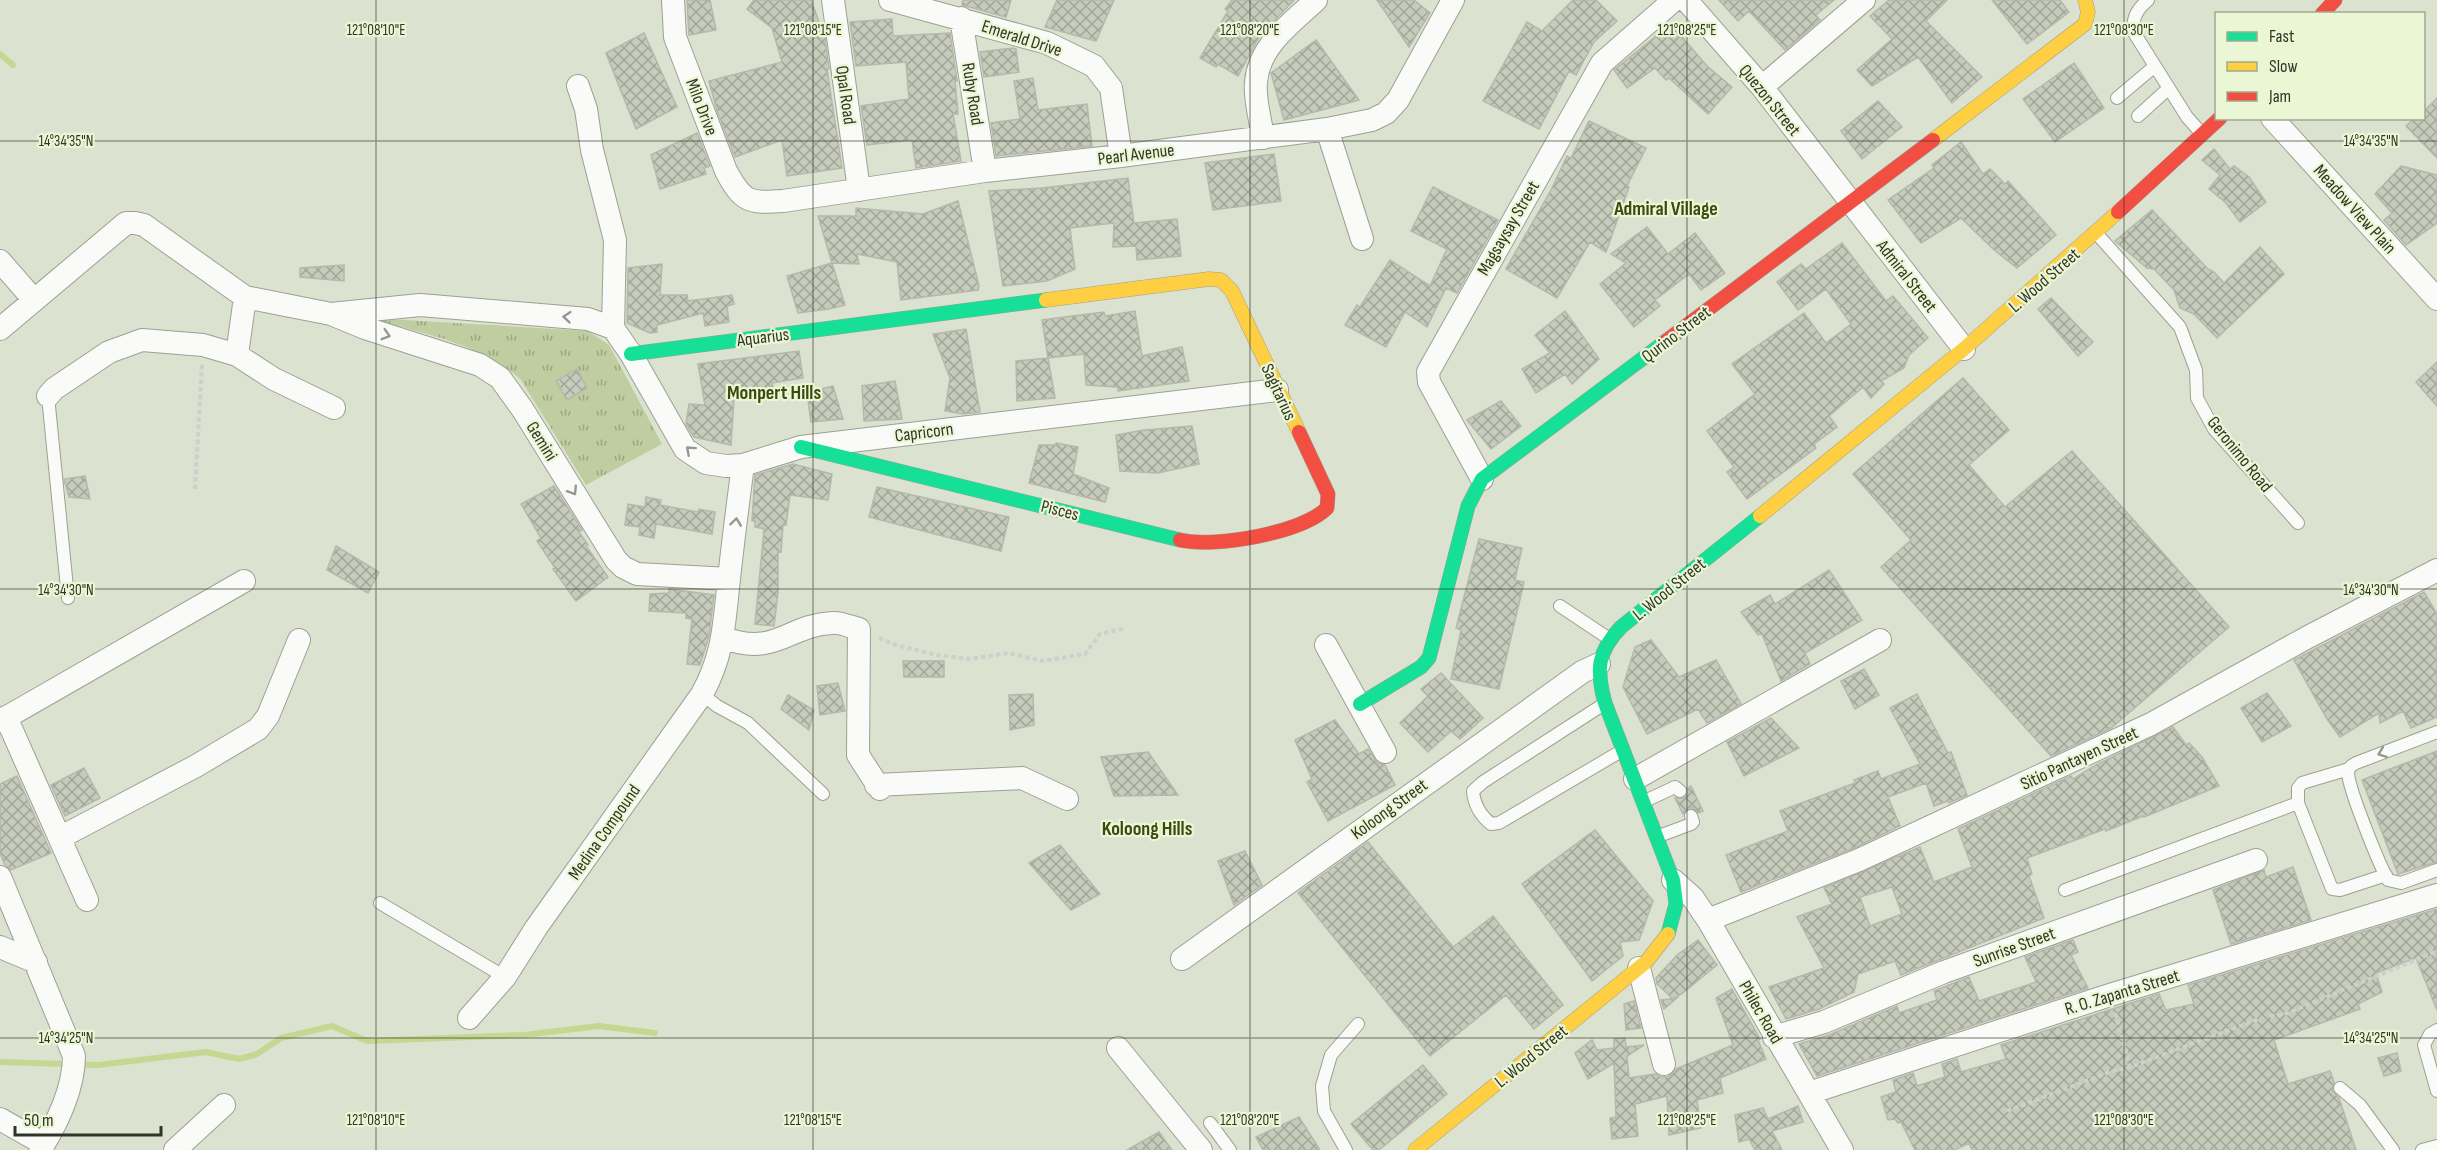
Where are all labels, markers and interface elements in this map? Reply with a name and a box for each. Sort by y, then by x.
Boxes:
legend [2215,12,2425,120]
street label: Emerald Drive [979,16,1065,61]
text: 121°08'10"E [347,21,405,40]
text: 121°08'15"E [784,21,842,40]
text: 121°08'20"E [1220,21,1280,40]
text: 121°08'25"E [1658,21,1716,40]
text: 121°08'30"E [2094,21,2154,40]
text: Fast [2269,26,2295,47]
text: Slow [2269,56,2298,77]
street label: Quezon Street [1734,60,1805,141]
street label: Ruby Road [957,61,988,127]
street label: Opal Road [831,64,860,126]
street label: Milo Drive [681,76,722,139]
text: Jam [2268,86,2291,107]
text: 14°34'35"N [39,132,93,151]
text: 14°34'35"N [2344,132,2398,151]
street label: Pearl Avenue [1096,139,1176,170]
street label: Meadow View Plain [2309,160,2400,258]
street label: Magsaysay Street [1473,177,1544,279]
district label: Admiral Village [1613,197,1718,221]
street label: Admiral Street [1871,235,1942,317]
street label: L. Wood Street [2004,243,2085,317]
street label: Qurino Street [1638,301,1715,367]
one-way arrow [562,311,571,324]
street label: Aquarius [735,324,790,351]
one-way arrow [380,328,391,340]
street label: Sagitarius [1256,361,1301,424]
district label: Monpert Hills [727,381,821,405]
street label: Geronimo Road [2203,412,2277,496]
street label: Gemini [521,418,562,465]
street label: Capricorn [894,418,955,447]
one-way arrow [686,446,696,457]
one-way arrow [566,485,578,495]
street label: Pisces [1039,496,1081,525]
one-way arrow [729,518,741,527]
street label: L. Wood Street [1629,553,1710,625]
text: 14°34'30"N [38,581,94,600]
text: 14°34'30"N [2343,581,2399,600]
street label: Sitio Pantayen Street [2017,722,2142,795]
one-way arrow [2378,745,2388,758]
street label: Koloong Street [1347,774,1432,844]
street label: Medina Compound [564,781,645,884]
district label: Koloong Hills [1102,817,1193,841]
street label: Sunrise Street [1970,923,2059,972]
street label: R. O. Zapanta Street [2062,965,2183,1020]
street label: Philec Road [1734,977,1787,1048]
street label: L. Wood Street [1491,1020,1572,1092]
text: 14°34'25"N [39,1029,93,1048]
text: 14°34'25"N [2344,1029,2398,1048]
scale bar [15,1099,160,1137]
text: 50 m [24,1110,54,1131]
text: 121°08'10"E [347,1111,405,1130]
text: 121°08'15"E [784,1111,842,1130]
text: 121°08'20"E [1220,1111,1280,1130]
text: 121°08'25"E [1658,1111,1716,1130]
text: 121°08'30"E [2094,1111,2154,1130]

